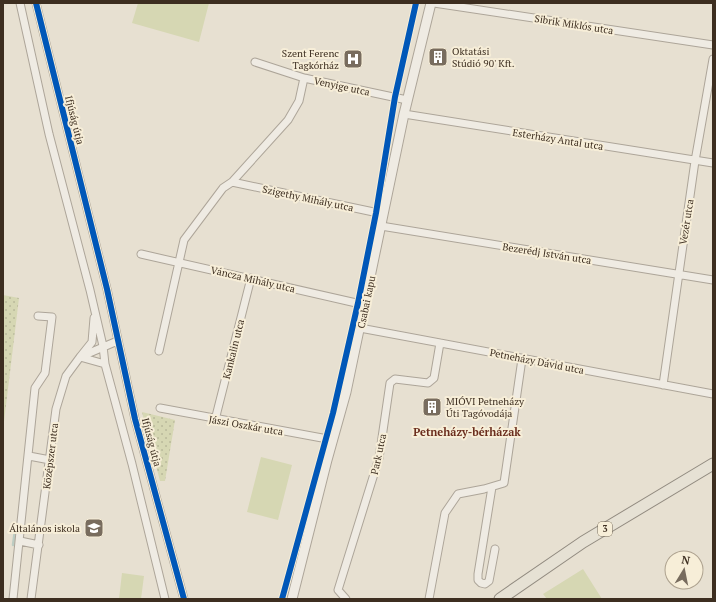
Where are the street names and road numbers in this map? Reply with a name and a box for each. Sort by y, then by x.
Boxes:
street label: Sibrik Miklós utca [534,12,614,37]
street label: Venyige utca [313,74,371,99]
street label: Ifjúság útja [62,94,87,146]
street label: Esterházy Antal utca [512,126,604,153]
street label: Szigethy Mihály utca [261,182,355,215]
street label: Vezér utca [676,198,697,246]
street label: Bezerédj István utca [502,240,592,267]
street label: Váncza Mihály utca [209,263,297,296]
street label: Csabai kapu [355,274,378,330]
street label: Kankalin utca [220,318,247,380]
street label: Petneházy Dávid utca [489,346,585,377]
street label: Jászi Oszkár utca [208,413,284,438]
street label: Ifjúság útja [139,416,164,468]
street label: Középszer utca [40,422,61,490]
street label: Park utca [368,432,389,476]
road number: 3 [598,522,612,536]

